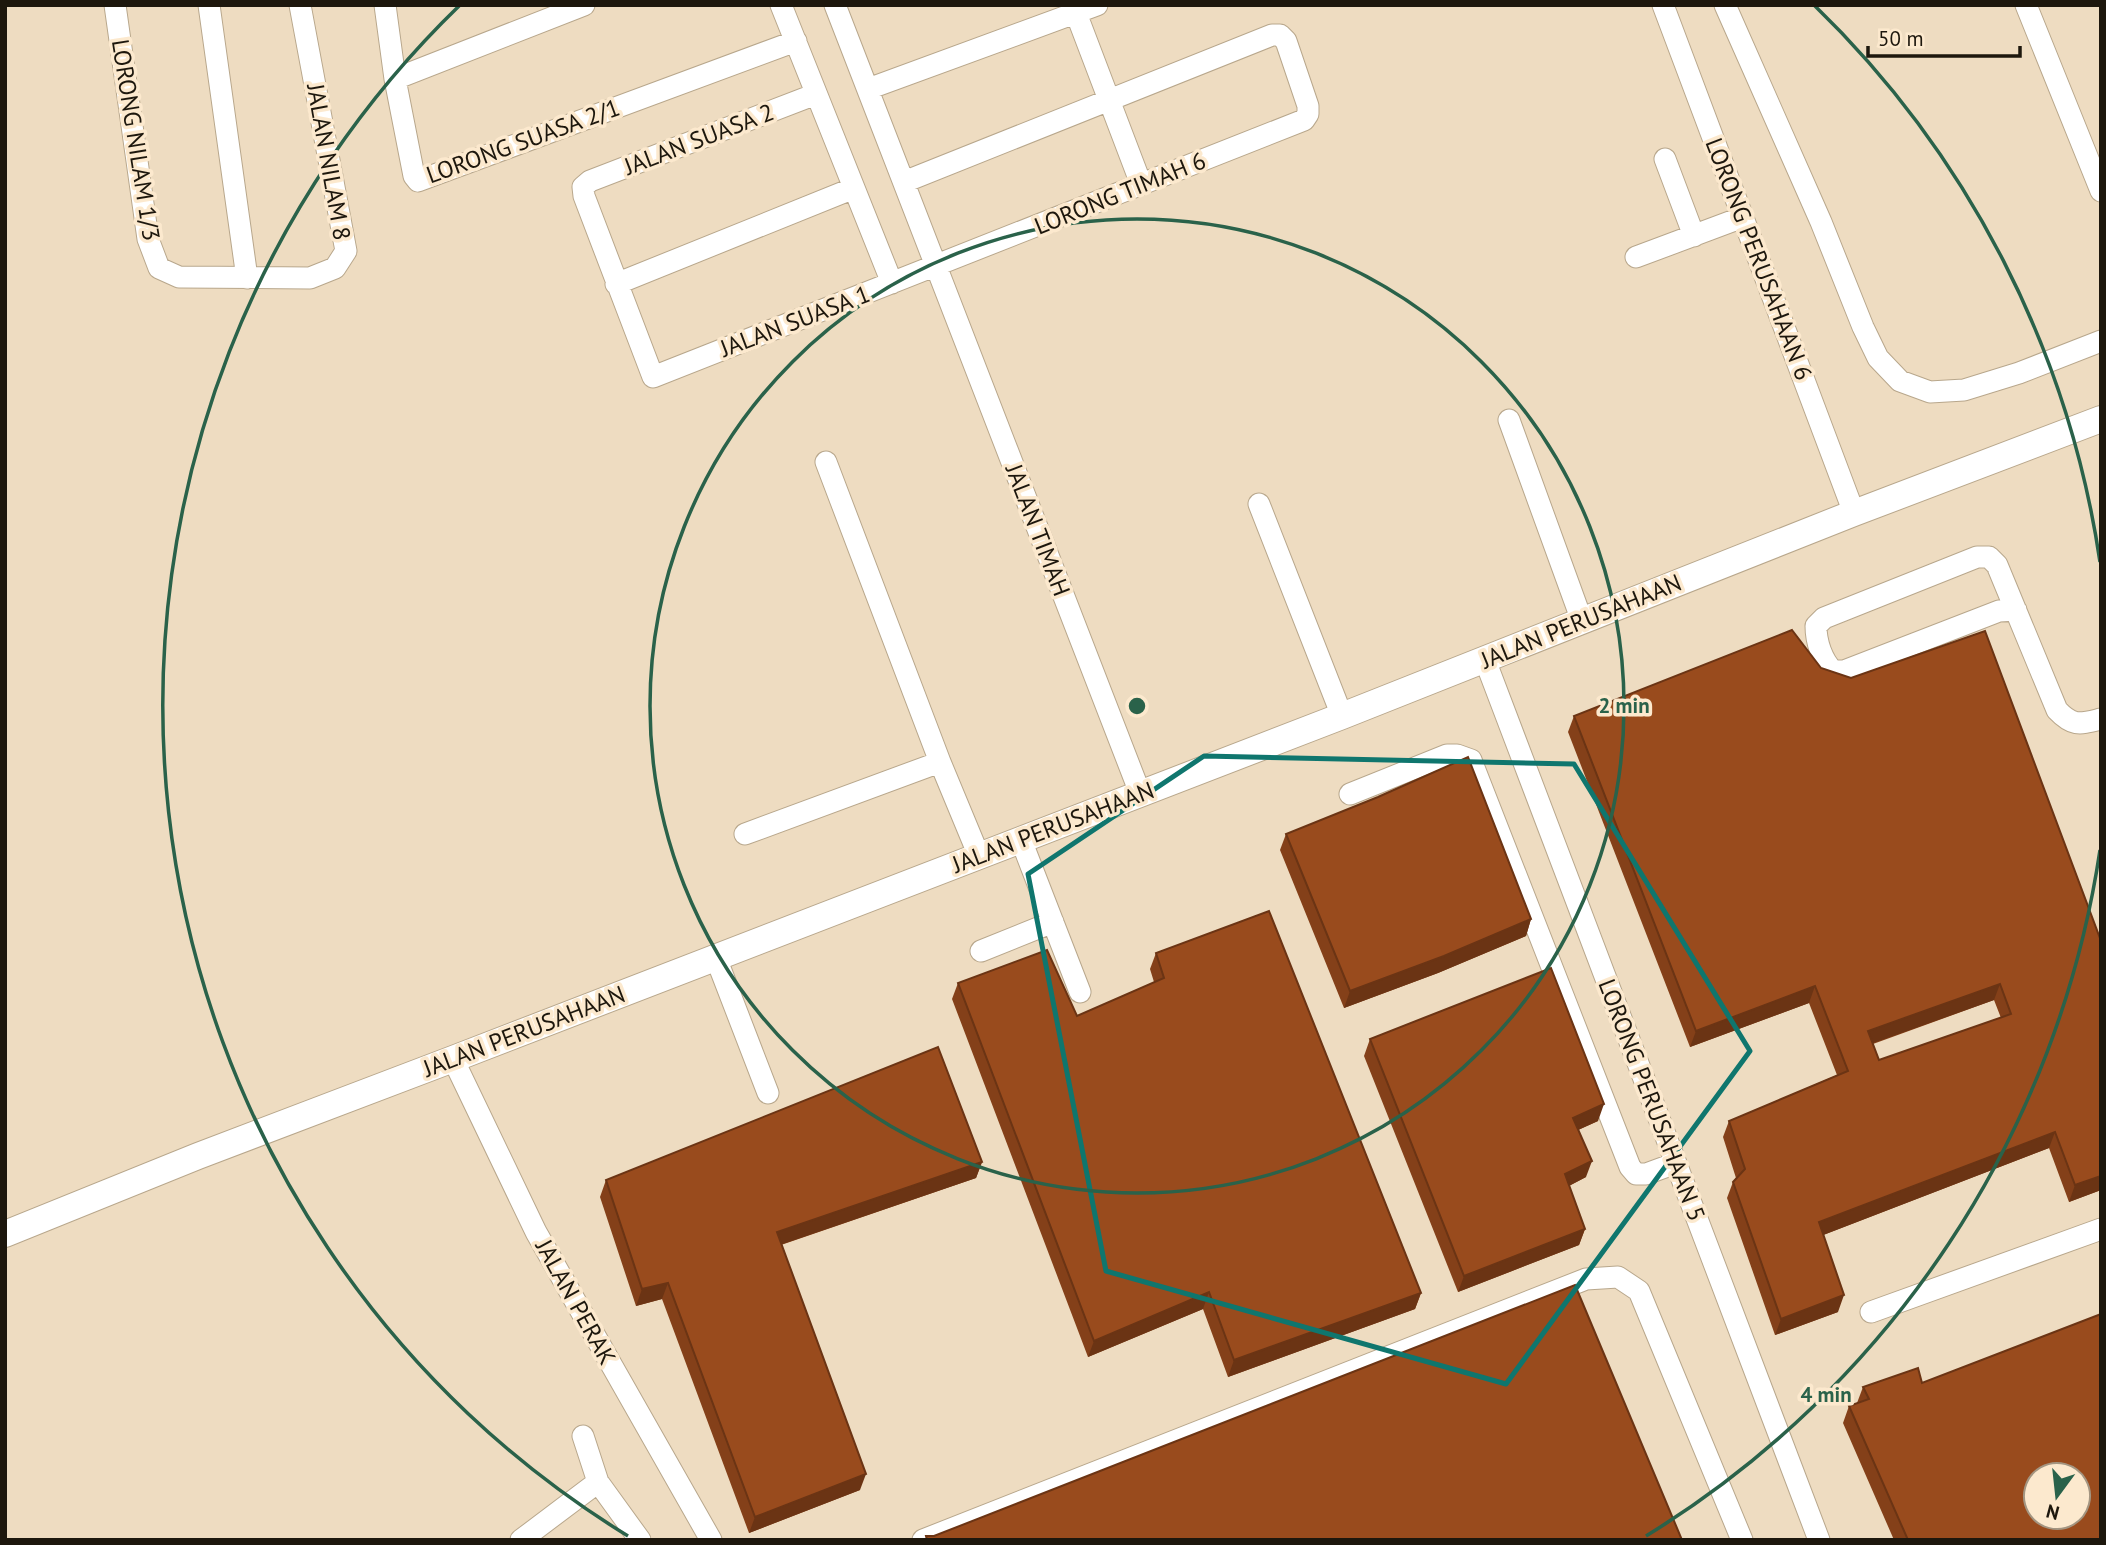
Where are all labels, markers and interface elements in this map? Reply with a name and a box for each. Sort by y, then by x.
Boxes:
scale bar [1868,14,2020,58]
text: 50 m [1878,25,1924,52]
street label: LORONG NILAM 1/3 [105,37,167,243]
street label: JALAN NILAM 8 [300,80,358,243]
street label: LORONG SUASA 2/1 [422,92,624,190]
street label: JALAN SUASA 2 [619,96,778,182]
street label: LORONG PERUSAHAAN 6 [1698,133,1820,385]
street label: LORONG TIMAH 6 [1030,144,1210,242]
street label: JALAN SUASA 1 [715,278,874,364]
street label: JALAN TIMAH [998,459,1077,600]
street label: JALAN PERUSAHAAN [1475,567,1686,676]
text: 2 min [1598,692,1650,719]
centre of rings [1125,694,1149,718]
street label: JALAN PERUSAHAAN [947,774,1158,880]
street label: LORONG PERUSAHAAN 5 [1591,974,1713,1226]
street label: JALAN PERUSAHAAN [418,978,629,1084]
street label: JALAN PERAK [528,1233,623,1370]
text: 4 min [1800,1381,1852,1408]
north arrow [2022,1461,2092,1531]
text: N [2043,1499,2062,1526]

